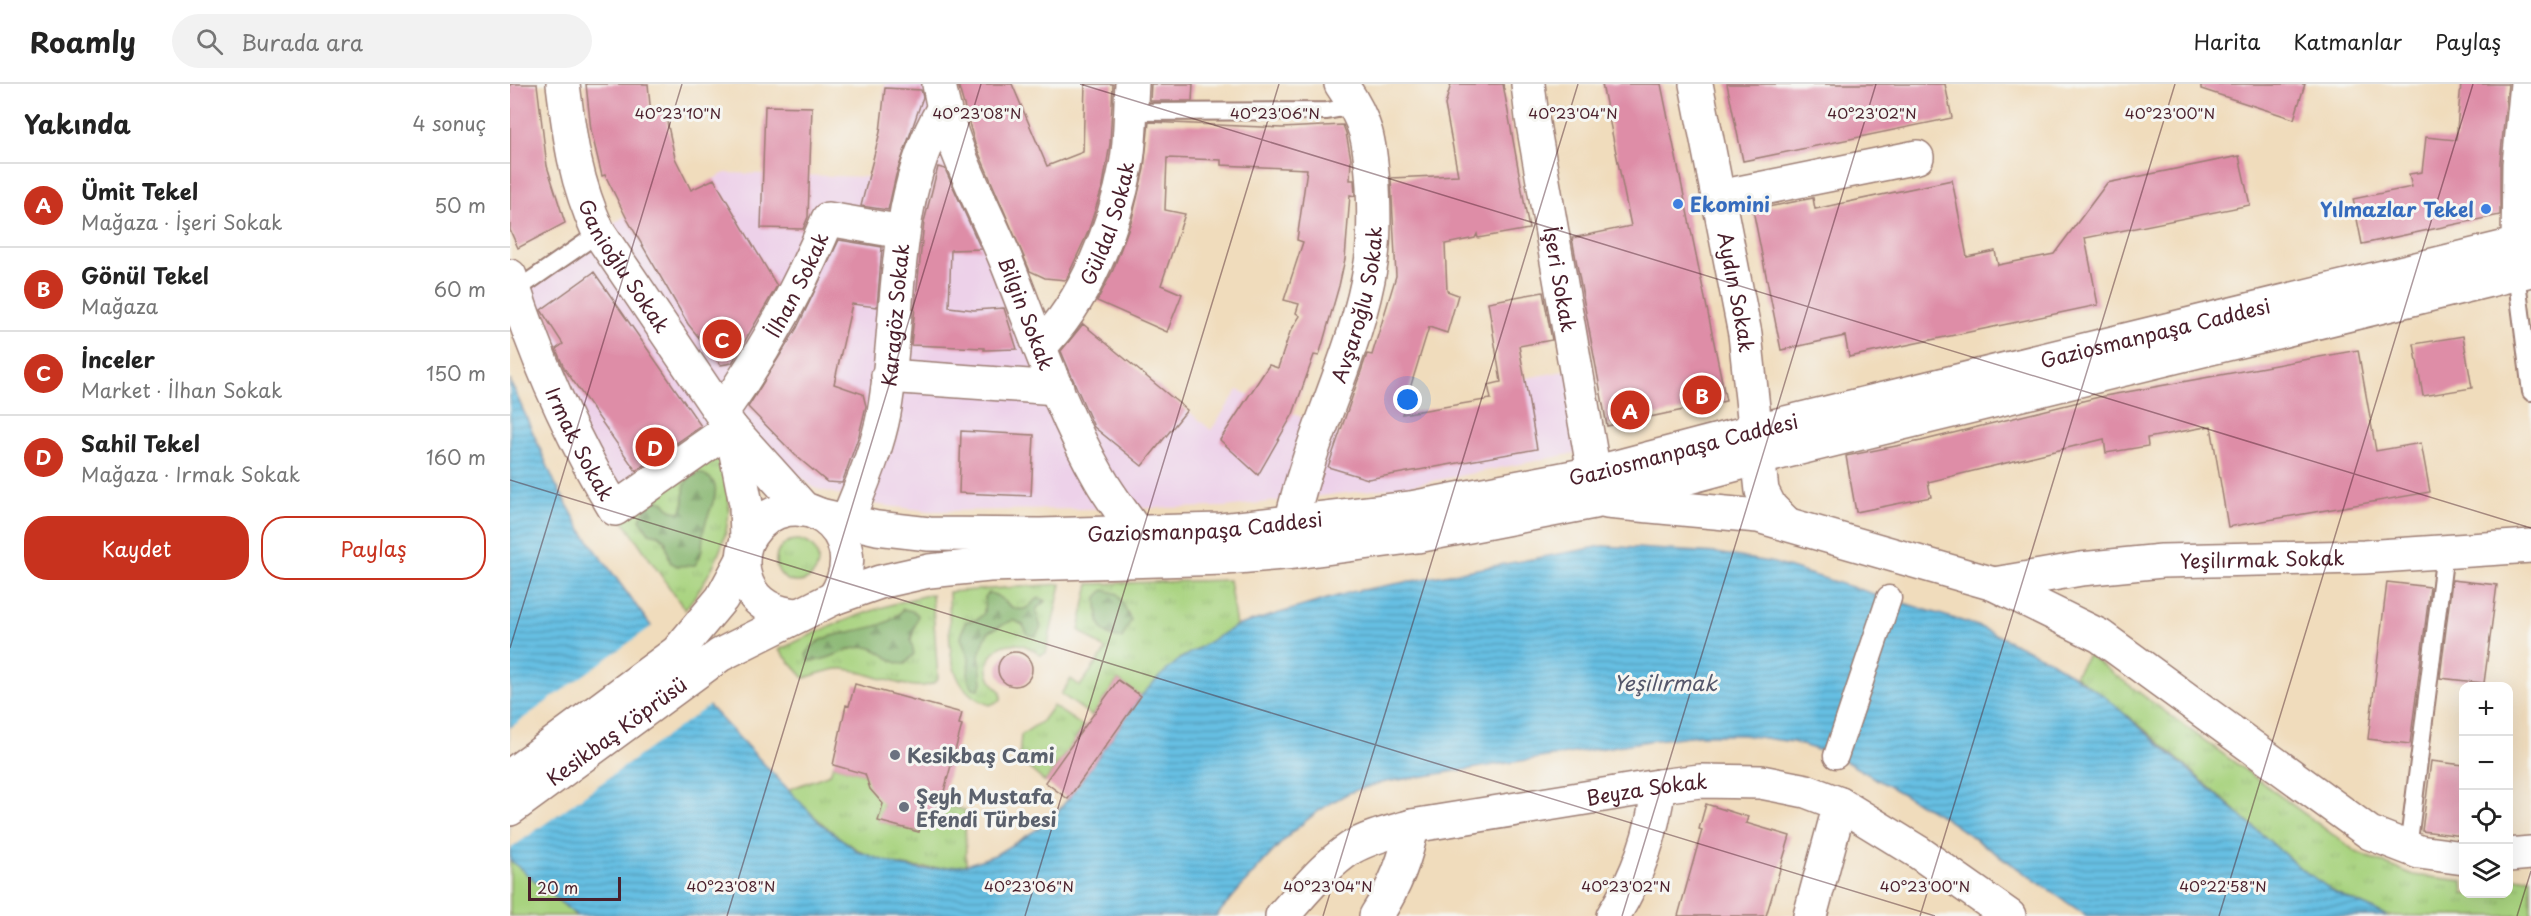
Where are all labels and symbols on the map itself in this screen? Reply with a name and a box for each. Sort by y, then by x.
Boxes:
text: 40°23'10"N [635,101,721,124]
text: 40°23'08"N [932,101,1022,124]
text: 40°23'06"N [1230,101,1320,124]
text: 40°23'04"N [1528,101,1618,124]
text: 40°23'02"N [1827,101,1917,124]
text: 40°23'00"N [2125,101,2215,124]
street label: Güldal Sokak [1072,159,1142,290]
place label: Ekomini [1690,189,1770,219]
place label: Yılmazlar Tekel [2320,194,2474,224]
street label: Ganioğlu Sokak [572,195,677,339]
marker: Ekomini [1671,197,1685,211]
marker: Yılmazlar Tekel [2479,202,2493,216]
street label: İşeri Sokak [1536,224,1584,334]
street label: Avşaroğlu Sokak [1323,226,1389,387]
street label: İlhan Sokak [758,227,836,343]
street label: Aydın Sokak [1710,229,1762,354]
street label: Karagöz Sokak [873,242,917,388]
street label: Bilgin Sokak [991,252,1062,375]
street label: Gaziosmanpaşa Caddesi [2037,290,2273,375]
pin: C [702,316,742,362]
pin: B [1682,372,1722,418]
street label: Irmak Sokak [538,382,622,506]
your location [1393,385,1422,414]
pin: A [1610,388,1650,432]
street label: Gaziosmanpaşa Caddesi [1566,405,1801,492]
pin: D [636,424,674,470]
street label: Gaziosmanpaşa Caddesi [1087,503,1324,549]
street label: Yeşilırmak Sokak [2180,542,2345,576]
water label: Yeşilırmak [1613,666,1718,698]
street label: Kesikbaş Köprüsü [540,669,693,793]
place label: Kesikbaş Cami [907,740,1054,770]
marker: Kesikbaş Cami [888,748,902,762]
street label: Beyza Sokak [1584,766,1708,813]
place label: Şeyh Mustafa Efendi Türbesi [916,781,1057,834]
marker: Şeyh Mustafa Efendi Türbesi [897,800,911,814]
scale bar [528,874,621,902]
text: 40°23'08"N [686,874,776,897]
text: 40°23'06"N [984,874,1074,897]
text: 40°23'04"N [1283,874,1373,897]
text: 40°23'02"N [1581,874,1671,897]
text: 40°23'00"N [1880,874,1970,897]
text: 40°22'58"N [2179,874,2267,897]

